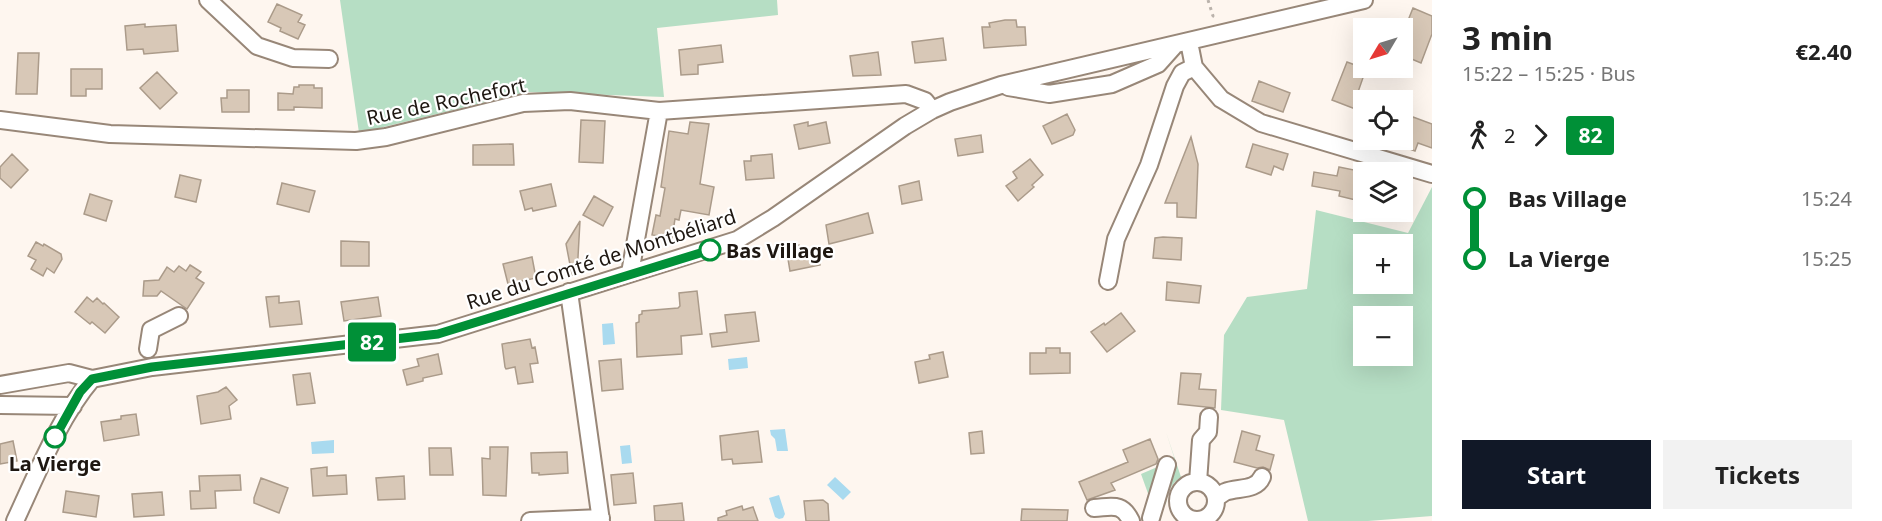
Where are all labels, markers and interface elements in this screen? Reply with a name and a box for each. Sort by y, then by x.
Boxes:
text: 3 min [1462,15,1553,60]
north arrow [1353,18,1413,78]
map controls [1353,18,1413,366]
text: €2.40 [1795,36,1852,66]
text: 15:22 – 15:25 · Bus [1462,60,1635,87]
street label: Rue de Rochefort [364,71,528,131]
button: locate [1353,90,1413,150]
icon: walk [1462,119,1495,152]
icon: forward [1524,119,1557,152]
text: 82 [1578,121,1602,149]
text: 2 [1504,122,1515,149]
button: layers [1353,162,1413,222]
text: Bas Village [1508,183,1627,213]
text: 15:24 [1801,185,1852,212]
street label: Rue du Comté de Montbéliard [463,203,739,315]
button: + [1353,234,1413,294]
place label: Bas Village [726,237,834,264]
marker: Bas Village [699,239,721,261]
text: La Vierge [1508,243,1610,273]
text: 15:25 [1801,245,1852,272]
button: − [1353,306,1413,366]
line badge: 82 [345,322,399,362]
text: 82 [360,328,384,356]
marker: La Vierge [44,426,66,448]
button: Start [1462,440,1651,509]
button: Tickets [1663,440,1852,509]
place label: La Vierge [9,450,101,477]

